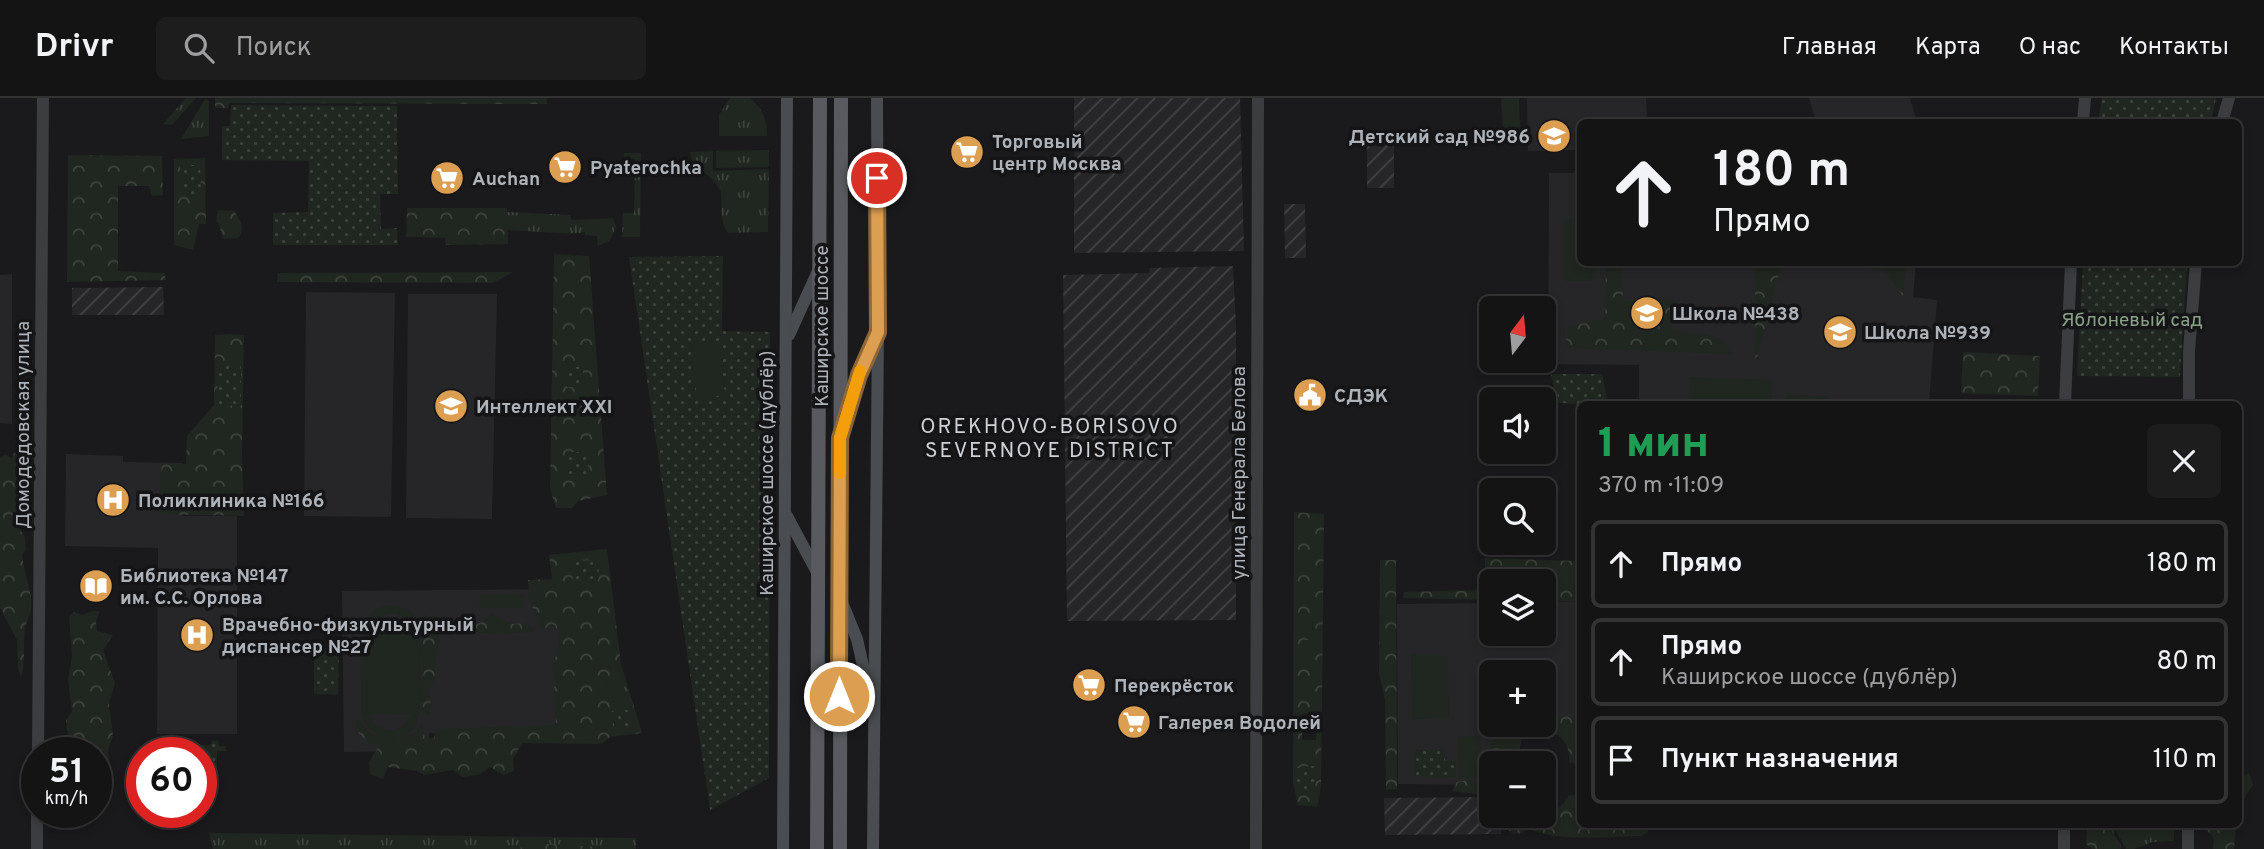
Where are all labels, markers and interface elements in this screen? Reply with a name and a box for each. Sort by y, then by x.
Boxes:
search box [156,17,646,80]
text: Drivr [35,27,114,69]
icon: search [180,29,218,67]
text: Поиск [236,32,312,65]
text: Главная [1782,33,1877,63]
text: Карта [1915,33,1981,63]
text: О нас [2019,33,2081,63]
text: Контакты [2119,33,2229,63]
school or university icon: Детский сад №986 [1535,117,1573,155]
place label: Детский сад №986 [1349,126,1530,150]
place label: Торговый центр Москва [992,131,1122,177]
supermarket icon: Торговый центр Москва [948,133,986,171]
text: 180 m [1713,142,1850,204]
icon: ahead [1598,147,1689,238]
supermarket icon: Pyaterochka [546,148,584,186]
pin [847,148,907,208]
place label: Pyaterochka [590,157,702,181]
supermarket icon: Auchan [428,159,466,197]
icon: arrive [858,159,896,197]
place label: Auchan [472,168,540,192]
text: Прямо [1713,203,1811,243]
street label: Каширское шоссе [811,245,835,407]
school or university icon: Школа №438 [1628,294,1666,332]
north arrow [1479,296,1556,373]
map controls [1479,296,1556,828]
place label: Школа №438 [1672,303,1800,327]
park label: Яблоневый сад [2061,309,2203,333]
school or university icon: Школа №939 [1821,313,1859,351]
street label: Домодедовская улица [12,321,36,529]
place label: Школа №939 [1864,322,1991,346]
street label: Каширское шоссе (дублёр) [756,350,780,596]
street label: улица Генерала Белова [1228,366,1252,580]
public building icon: СДЭК [1291,376,1329,414]
place label: СДЭК [1334,385,1388,409]
school or university icon: Интеллект XXI [432,387,470,425]
button: sound [1479,387,1556,464]
place label: Интеллект XXI [476,396,612,420]
district label: OREKHOVO-BORISOVO SEVERNOYE DISTRICT [920,414,1180,465]
text: 1 мин [1598,419,1709,472]
button: close [2147,424,2221,498]
text: 370 m · 11:09 [1598,472,1724,501]
button: search [1479,478,1556,555]
hospital icon: Поликлиника №166 [94,481,132,519]
place label: Поликлиника №166 [138,490,325,514]
icon: ahead [1602,545,1640,583]
text: Прямо [1661,548,1742,581]
text: 180 m [2147,548,2217,581]
place label: Библиотека №147 им. С.С. Орлова [120,565,288,611]
library icon: Библиотека №147 им. С.С. Орлова [77,567,115,605]
button: layers [1479,569,1556,646]
place label: Врачебно-физкультурный диспансер №27 [222,614,474,660]
hospital icon: Врачебно-физкультурный диспансер №27 [178,616,216,654]
text: Прямо [1661,631,1742,664]
icon: ahead [1602,643,1640,681]
text: 80 m [2157,646,2217,679]
position arrow [802,659,876,733]
button: + [1479,660,1556,737]
text: Каширское шоссе (дублёр) [1661,664,1958,693]
supermarket icon: Перекрёсток [1070,666,1108,704]
place label: Перекрёсток [1114,675,1234,699]
supermarket icon: Галерея Водолей [1115,703,1153,741]
place label: Галерея Водолей [1158,712,1321,736]
speed limit sign: 60 [126,737,217,828]
icon: arrive [1602,741,1640,779]
text: Пункт назначения [1661,744,1899,777]
text: 110 m [2153,744,2217,777]
text: 51 [49,751,84,795]
button: − [1479,751,1556,828]
text: km/h [45,788,88,811]

